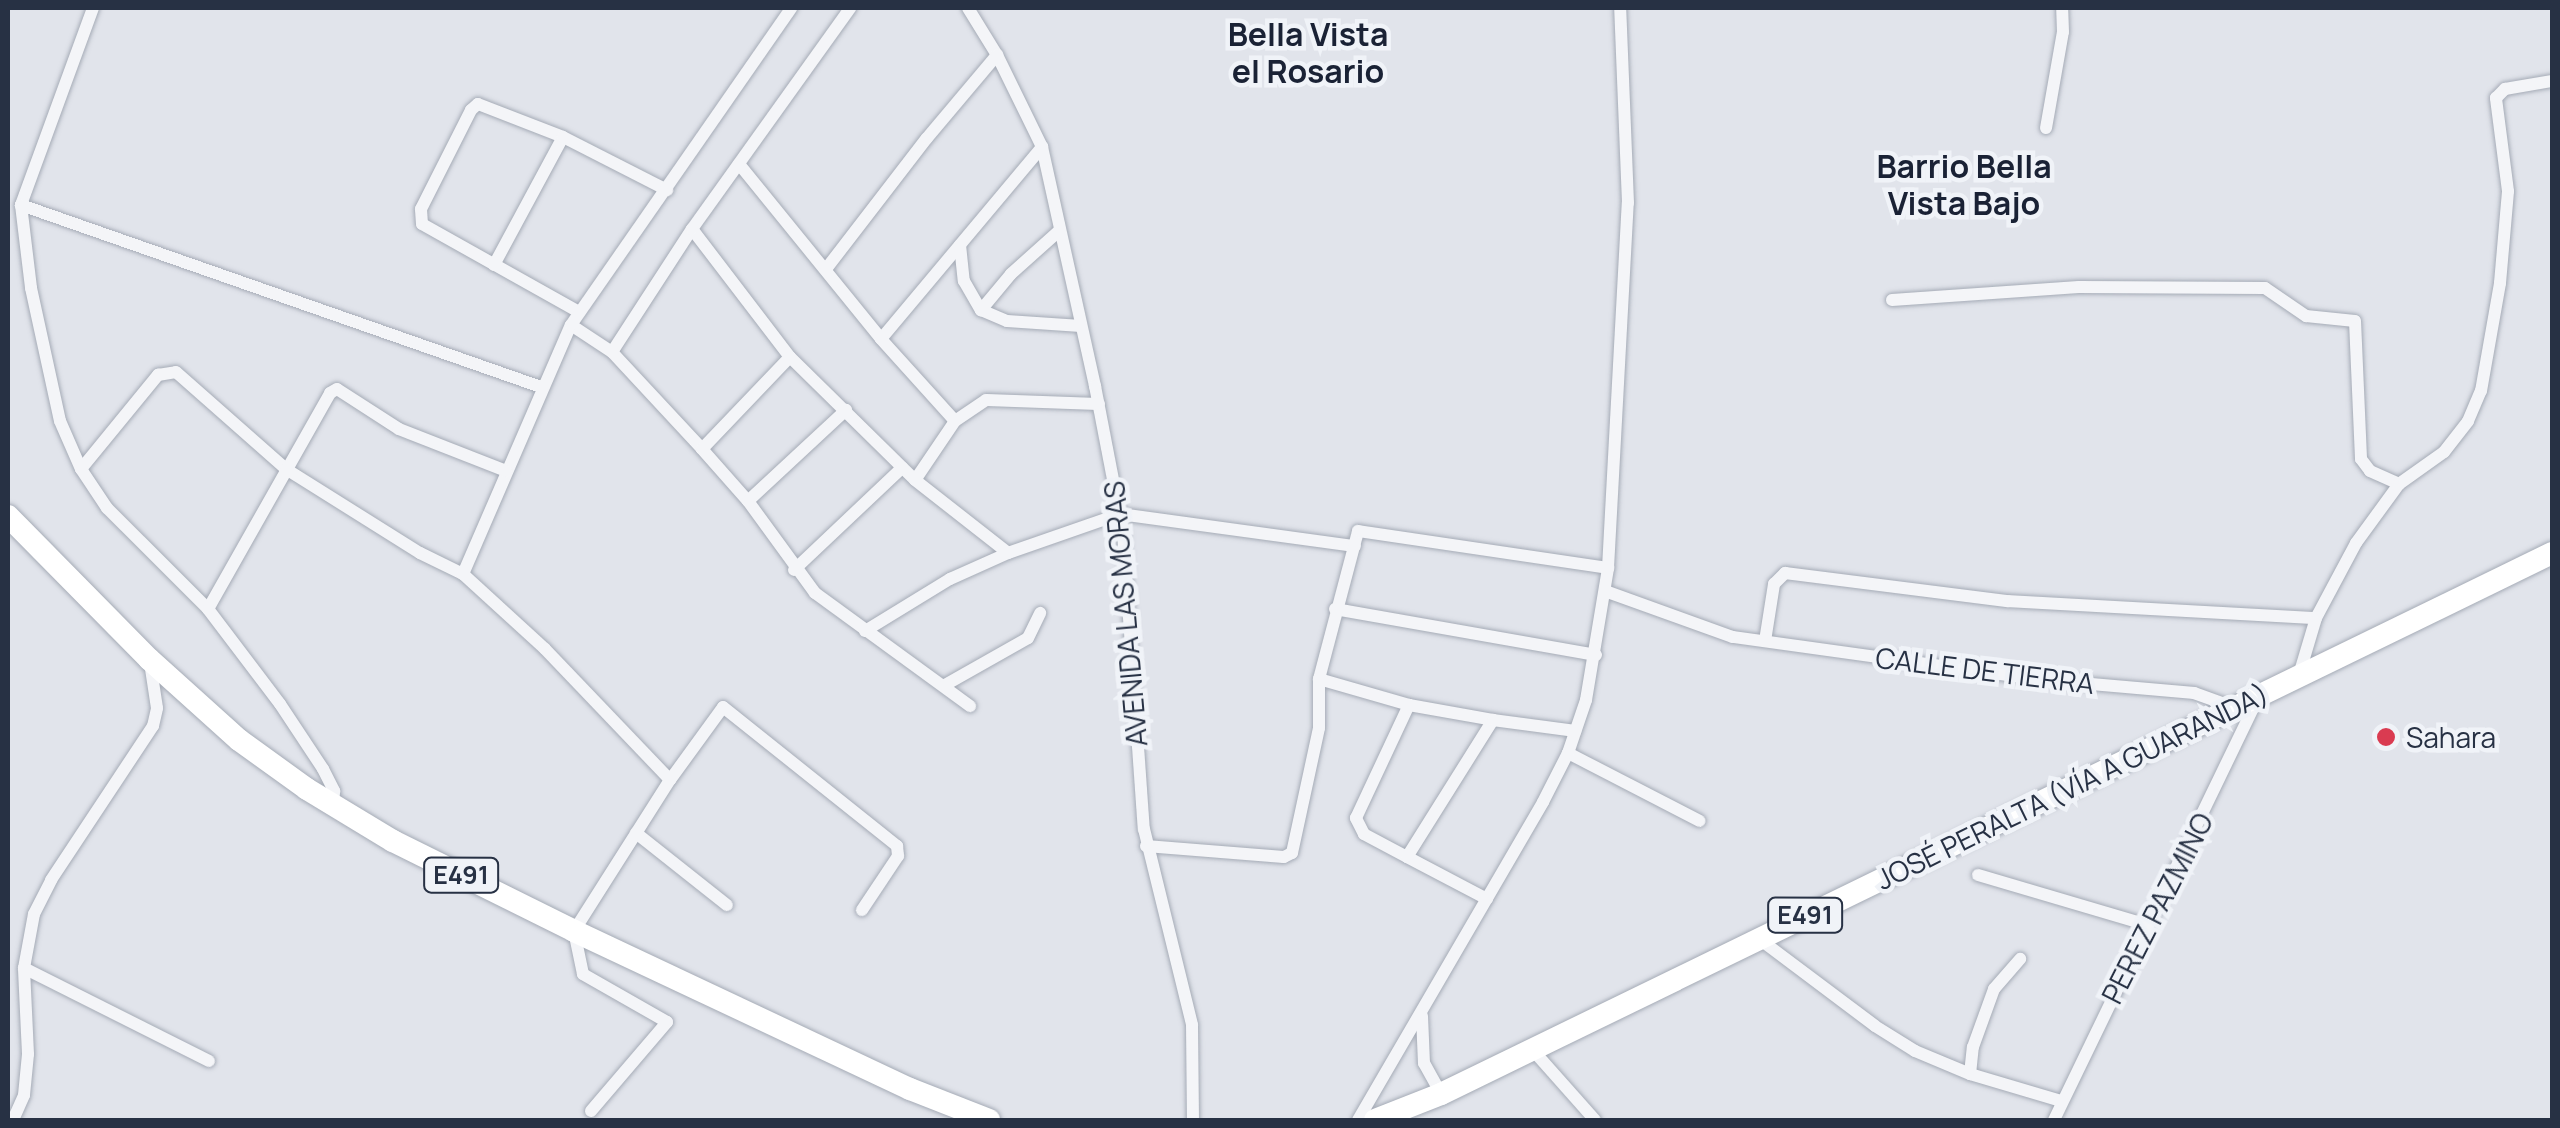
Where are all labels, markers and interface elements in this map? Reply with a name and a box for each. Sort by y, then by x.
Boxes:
district label: Bella Vista el Rosario [1228,16,1388,91]
district label: Barrio Bella Vista Bajo [1876,148,2052,223]
street label: AVENIDA LAS MORAS [1097,480,1153,748]
street label: CALLE DE TIERRA [1874,640,2096,700]
street label: JOSÉ PERALTA (VÍA A GUARANDA) [1870,676,2274,896]
place label: Sahara [2406,720,2496,754]
marker: Sahara [2375,726,2397,748]
street label: PEREZ PAZMINO [2095,807,2219,1009]
road number: E491 [421,855,501,895]
road number: E491 [1765,895,1845,935]

